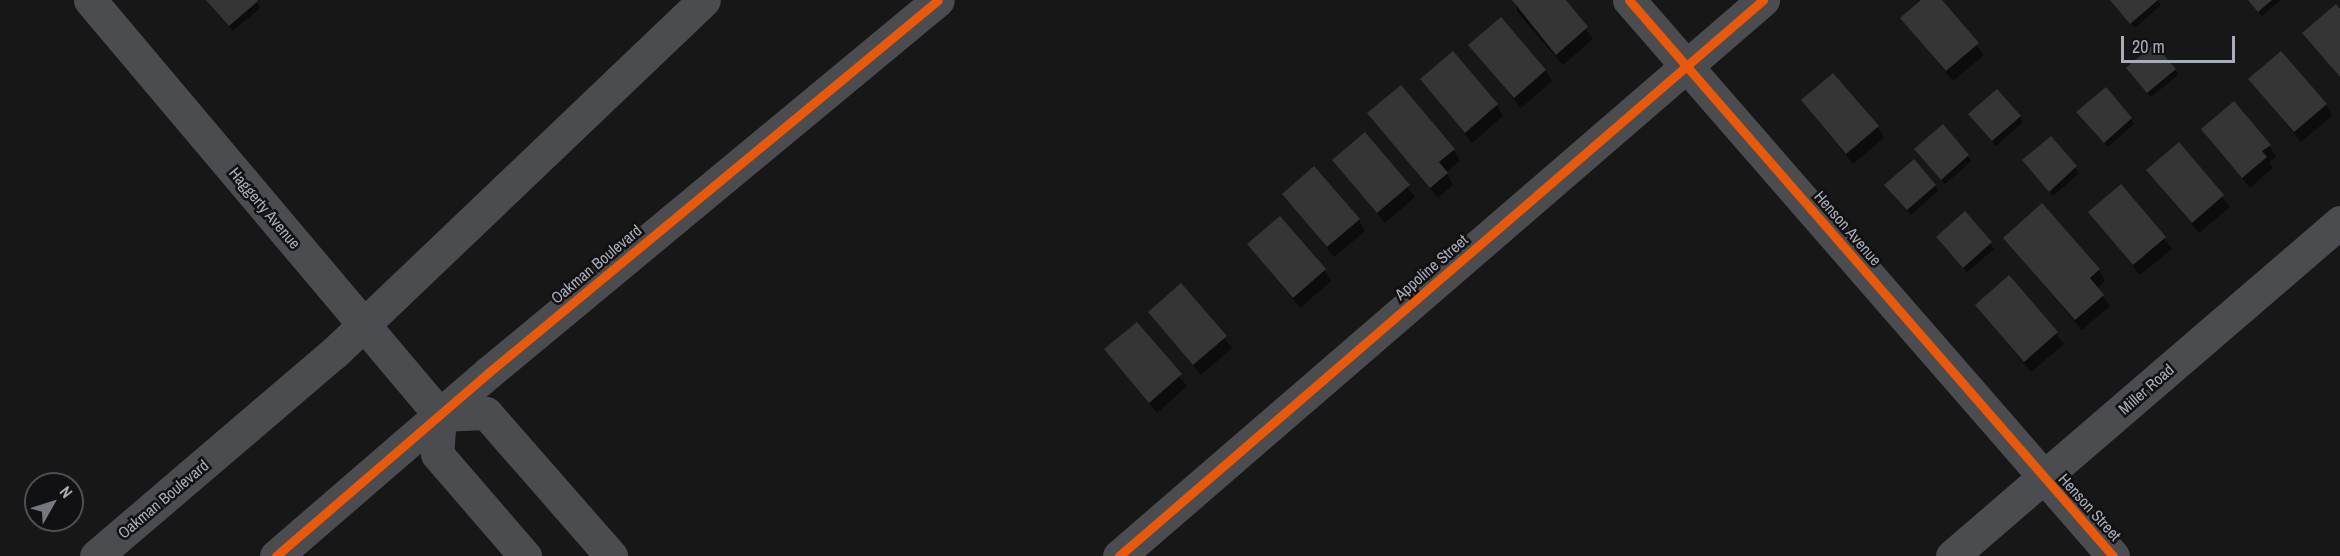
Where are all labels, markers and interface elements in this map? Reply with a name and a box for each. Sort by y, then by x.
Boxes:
scale bar [2124,24,2238,62]
text: 20 m [2132,34,2165,59]
street label: Haggerty Avenue [225,163,305,253]
street label: Henson Avenue [1810,187,1886,269]
street label: Oakman Boulevard [547,221,645,307]
street label: Appoline Street [1391,230,1471,304]
street label: Miller Road [2114,360,2178,418]
street label: Oakman Boulevard [114,456,212,542]
street label: Henson Street [2055,469,2125,545]
north arrow [24,472,84,532]
text: N [55,481,78,503]

